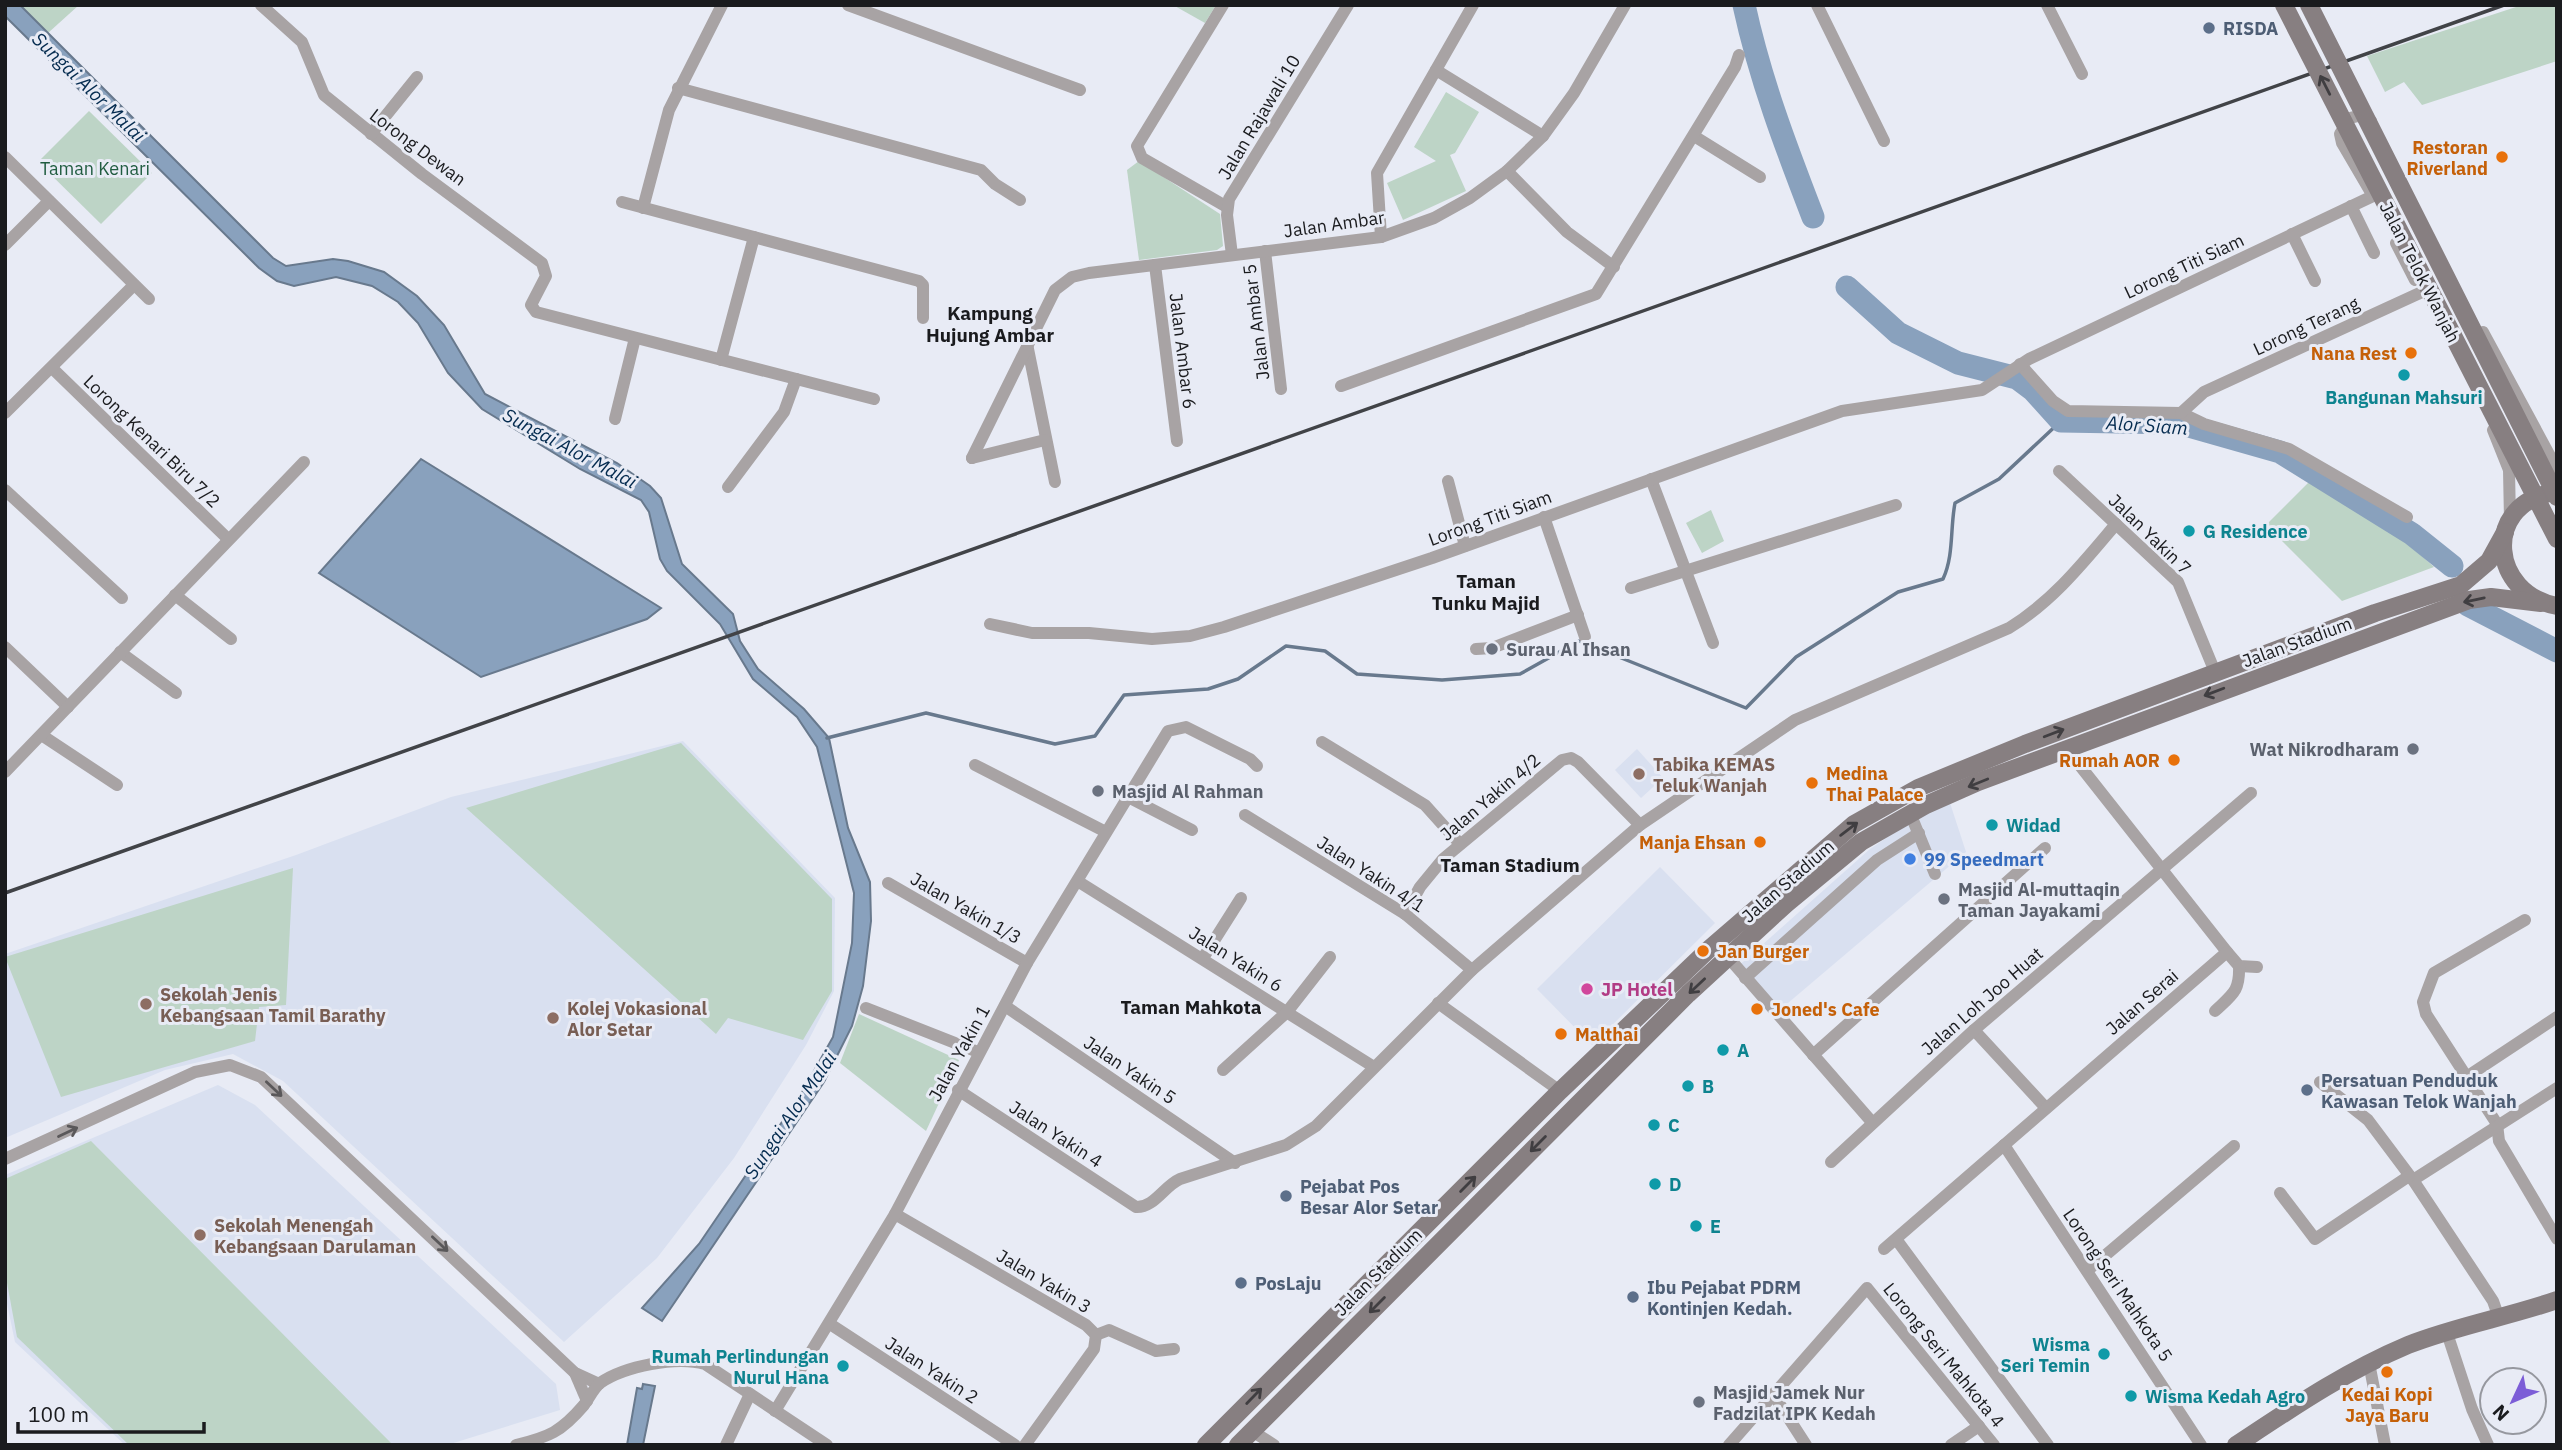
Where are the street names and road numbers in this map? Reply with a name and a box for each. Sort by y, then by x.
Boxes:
street label: Jalan Rajawali 10 [1213,51,1305,183]
street label: Lorong Dewan [365,103,471,191]
street label: Jalan Telok Wanjah [2374,197,2466,347]
street label: Jalan Ambar [1282,205,1386,242]
street label: Lorong Titi Siam [2120,228,2248,304]
street label: Jalan Ambar 5 [1237,263,1275,381]
street label: Lorong Terang [2249,291,2363,361]
street label: Jalan Ambar 6 [1164,292,1202,410]
street label: Lorong Kenari Biru 7/2 [79,370,225,512]
street label: Lorong Titi Siam [1425,485,1555,551]
street label: Jalan Yakin 7 [2104,489,2196,579]
street label: Jalan Stadium [2239,612,2355,672]
street label: Jalan Yakin 4/2 [1435,748,1545,846]
street label: Jalan Yakin 4/1 [1313,831,1429,917]
street label: Jalan Stadium [1737,835,1839,927]
street label: Jalan Yakin 1/3 [907,867,1025,949]
street label: Jalan Yakin 6 [1185,921,1287,997]
street label: Jalan Loh Joo Huat [1916,942,2048,1060]
street label: Jalan Serai [2101,964,2183,1040]
street label: Jalan Yakin 1 [923,1001,995,1105]
street label: Jalan Yakin 5 [1079,1031,1181,1109]
street label: Jalan Yakin 4 [1005,1095,1107,1173]
street label: Lorong Seri Mahkota 5 [2058,1204,2178,1366]
street label: Jalan Stadium [1329,1223,1427,1321]
street label: Jalan Yakin 3 [992,1244,1096,1318]
street label: Lorong Seri Mahkota 4 [1878,1278,2010,1432]
street label: Jalan Yakin 2 [881,1331,983,1409]

